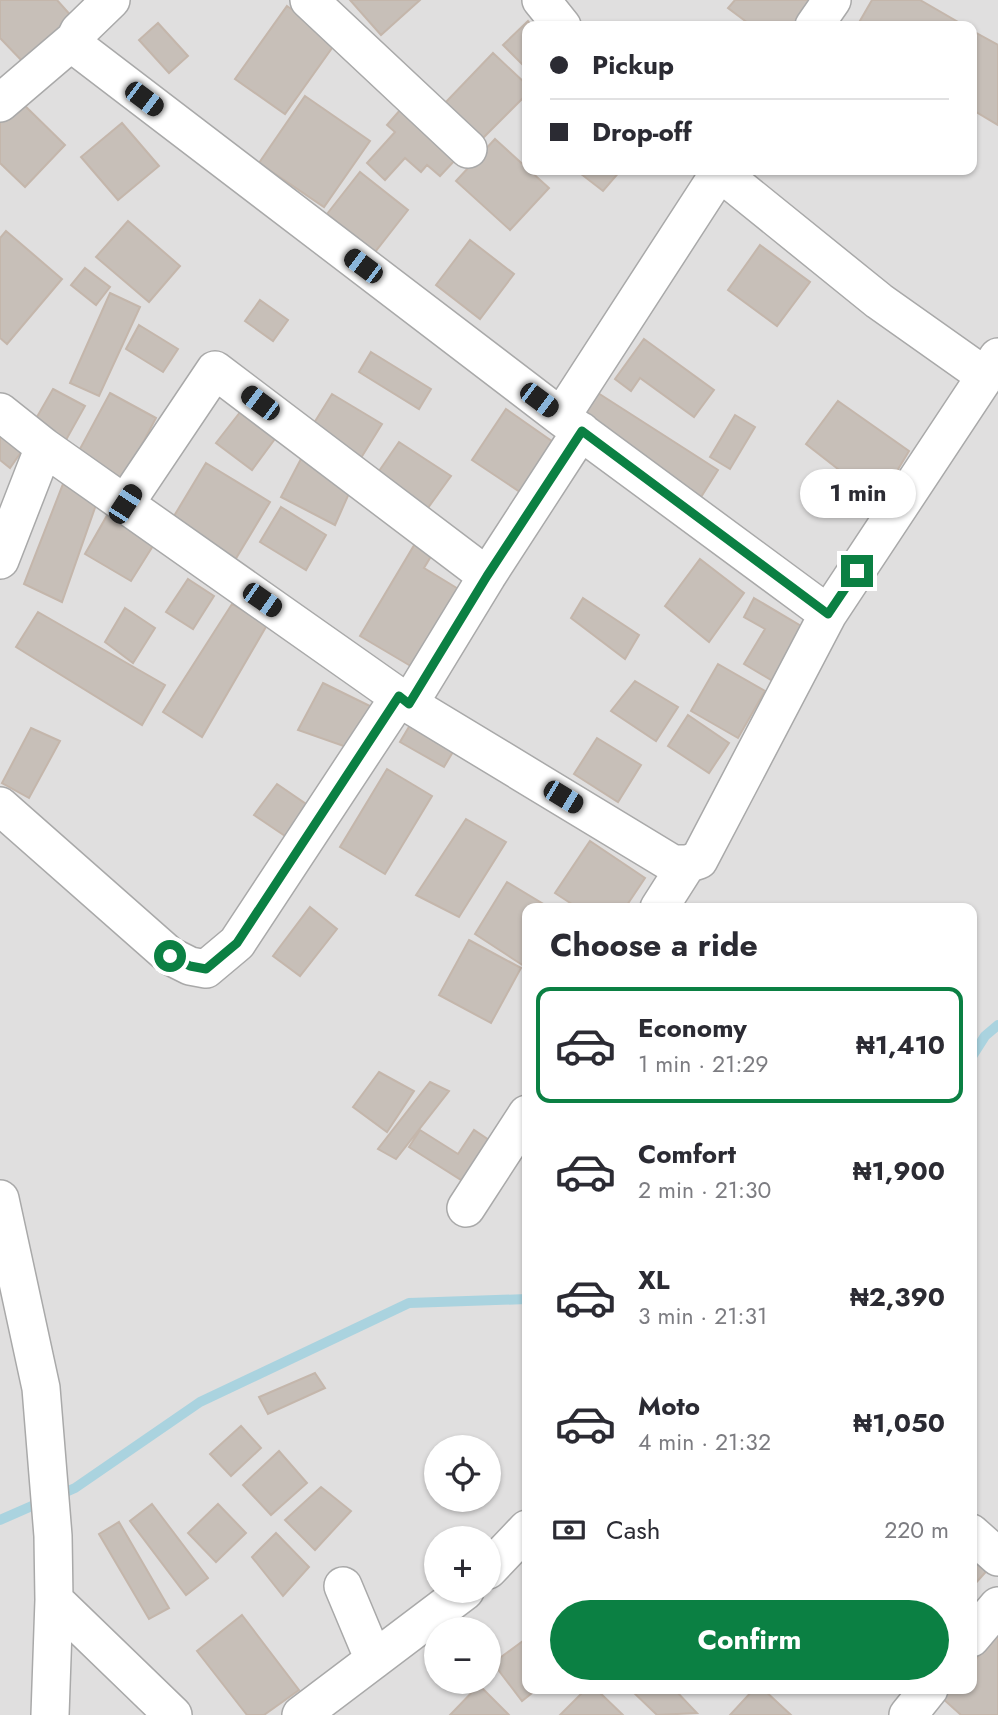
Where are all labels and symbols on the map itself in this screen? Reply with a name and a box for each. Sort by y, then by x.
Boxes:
car [121,78,168,120]
car [340,245,387,287]
car [516,379,563,421]
car [237,382,284,424]
callout: 1 min [799,470,915,518]
car [105,481,146,527]
route end [841,555,873,587]
car [239,579,286,621]
car [540,777,587,817]
route start [154,940,186,972]

